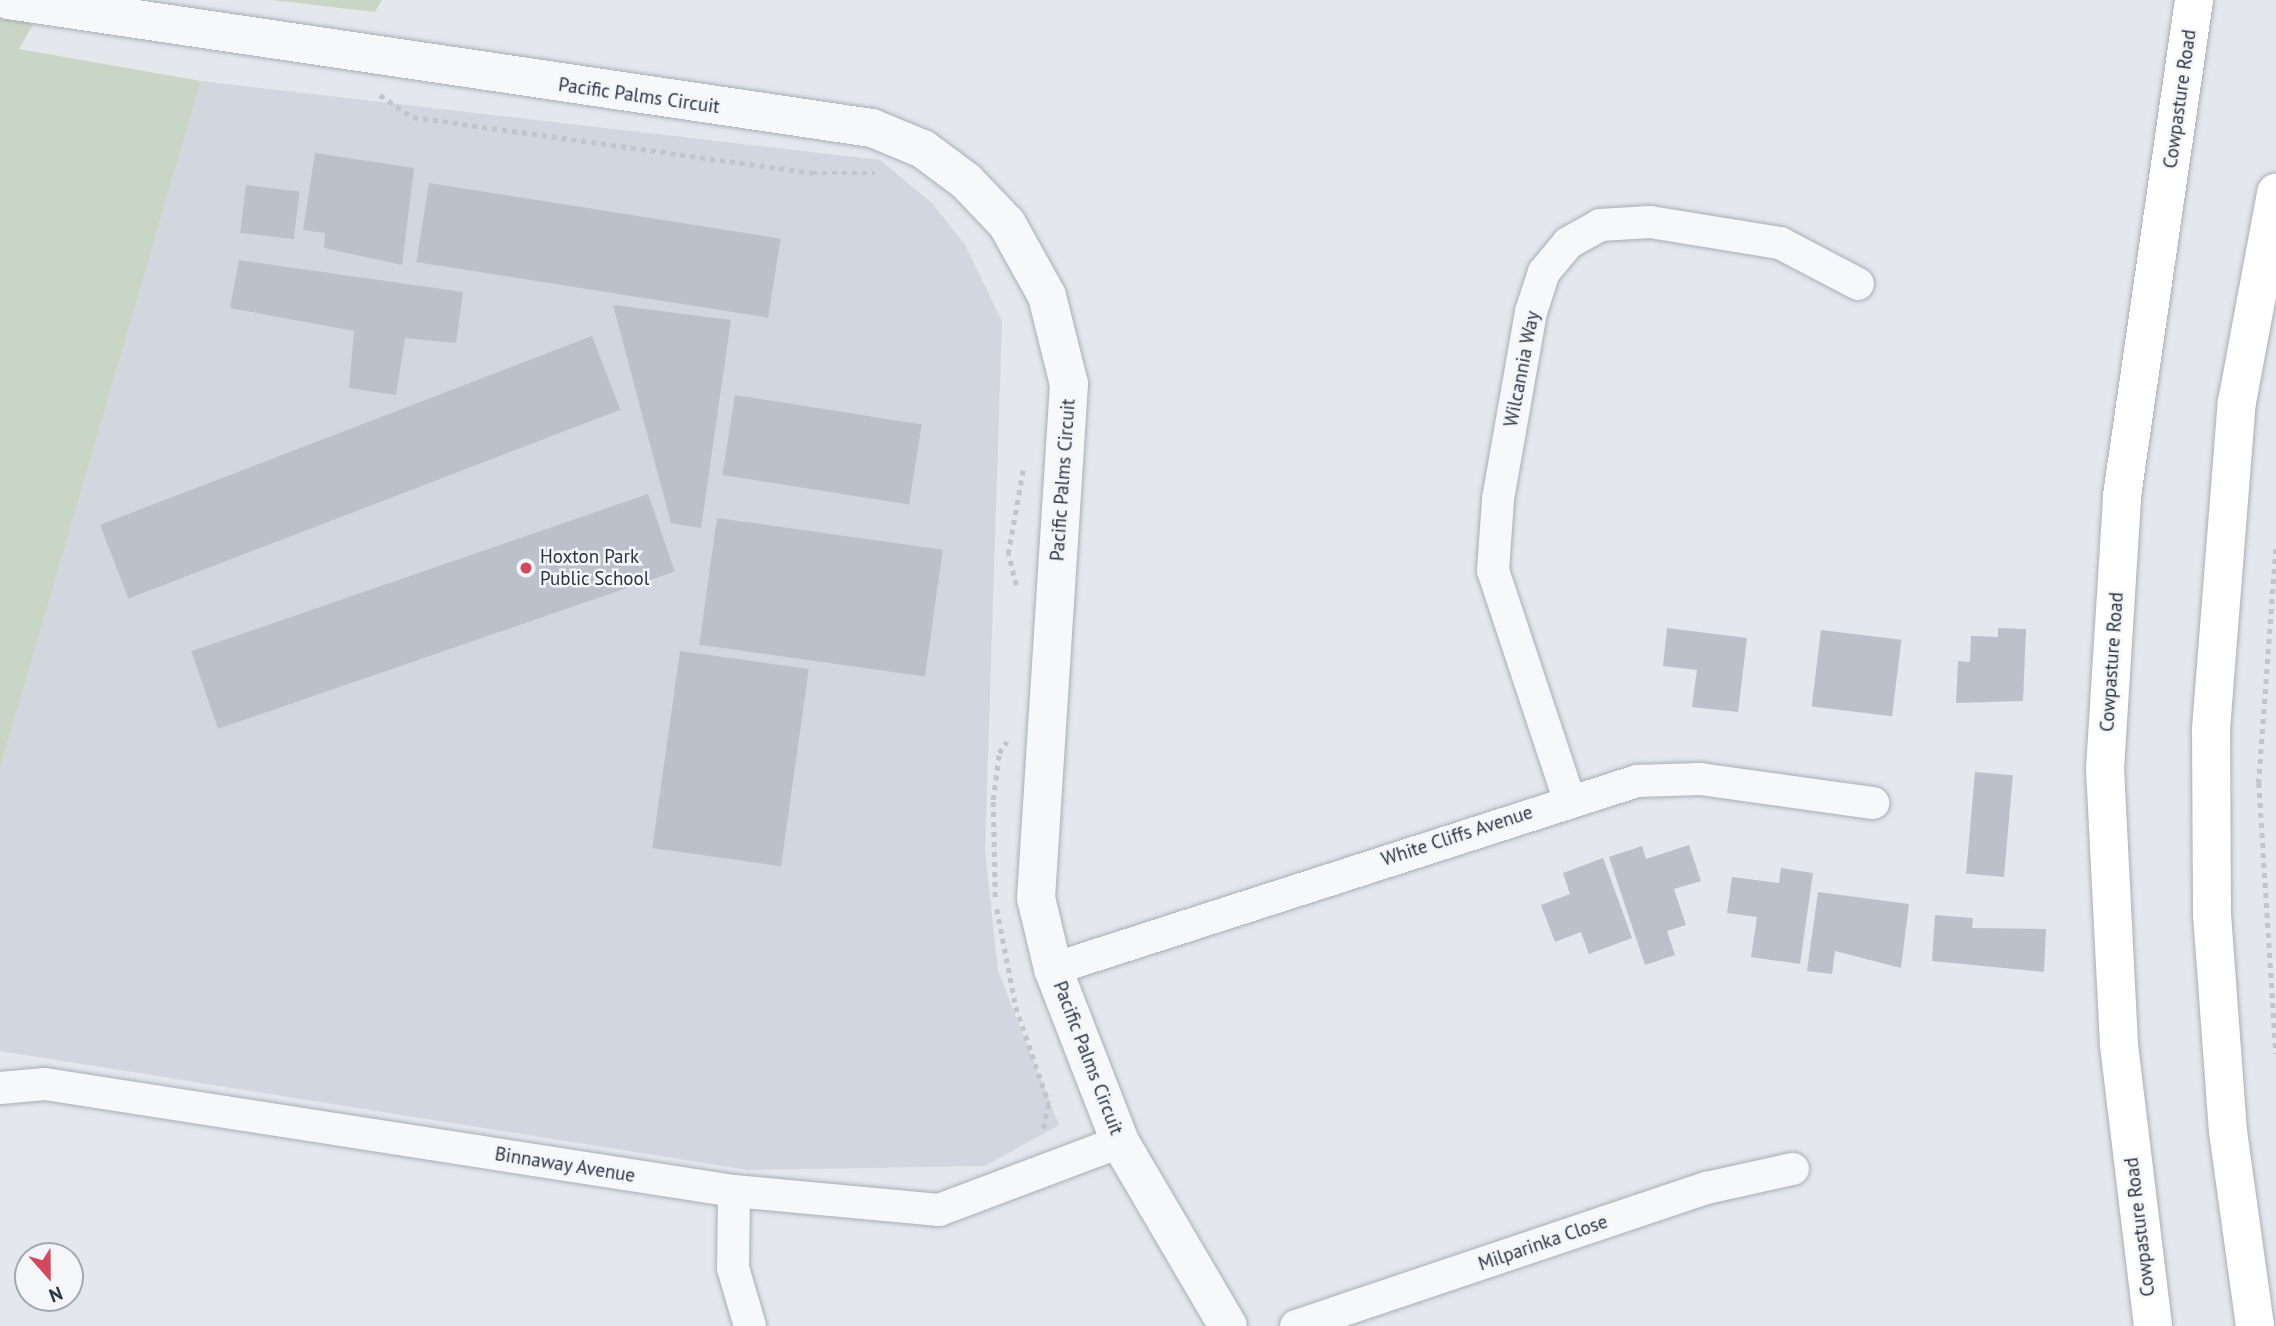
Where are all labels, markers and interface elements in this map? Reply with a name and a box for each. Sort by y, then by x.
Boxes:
street label: Cowpasture Road [2159,28,2201,170]
street label: Pacific Palms Circuit [557,73,721,119]
street label: Wilcannia Way [1500,309,1544,429]
street label: Pacific Palms Circuit [1046,398,1080,562]
place label: Hoxton Park Public School [540,546,650,590]
marker: Hoxton Park Public School [518,560,534,576]
street label: Cowpasture Road [2096,591,2128,733]
street label: White Cliffs Avenue [1378,801,1536,871]
street label: Pacific Palms Circuit [1048,978,1128,1138]
street label: Binnaway Avenue [493,1143,637,1187]
street label: Cowpasture Road [2120,1156,2160,1298]
street label: Milparinka Close [1475,1210,1611,1276]
north arrow [14,1242,84,1312]
text: N [46,1281,66,1308]

